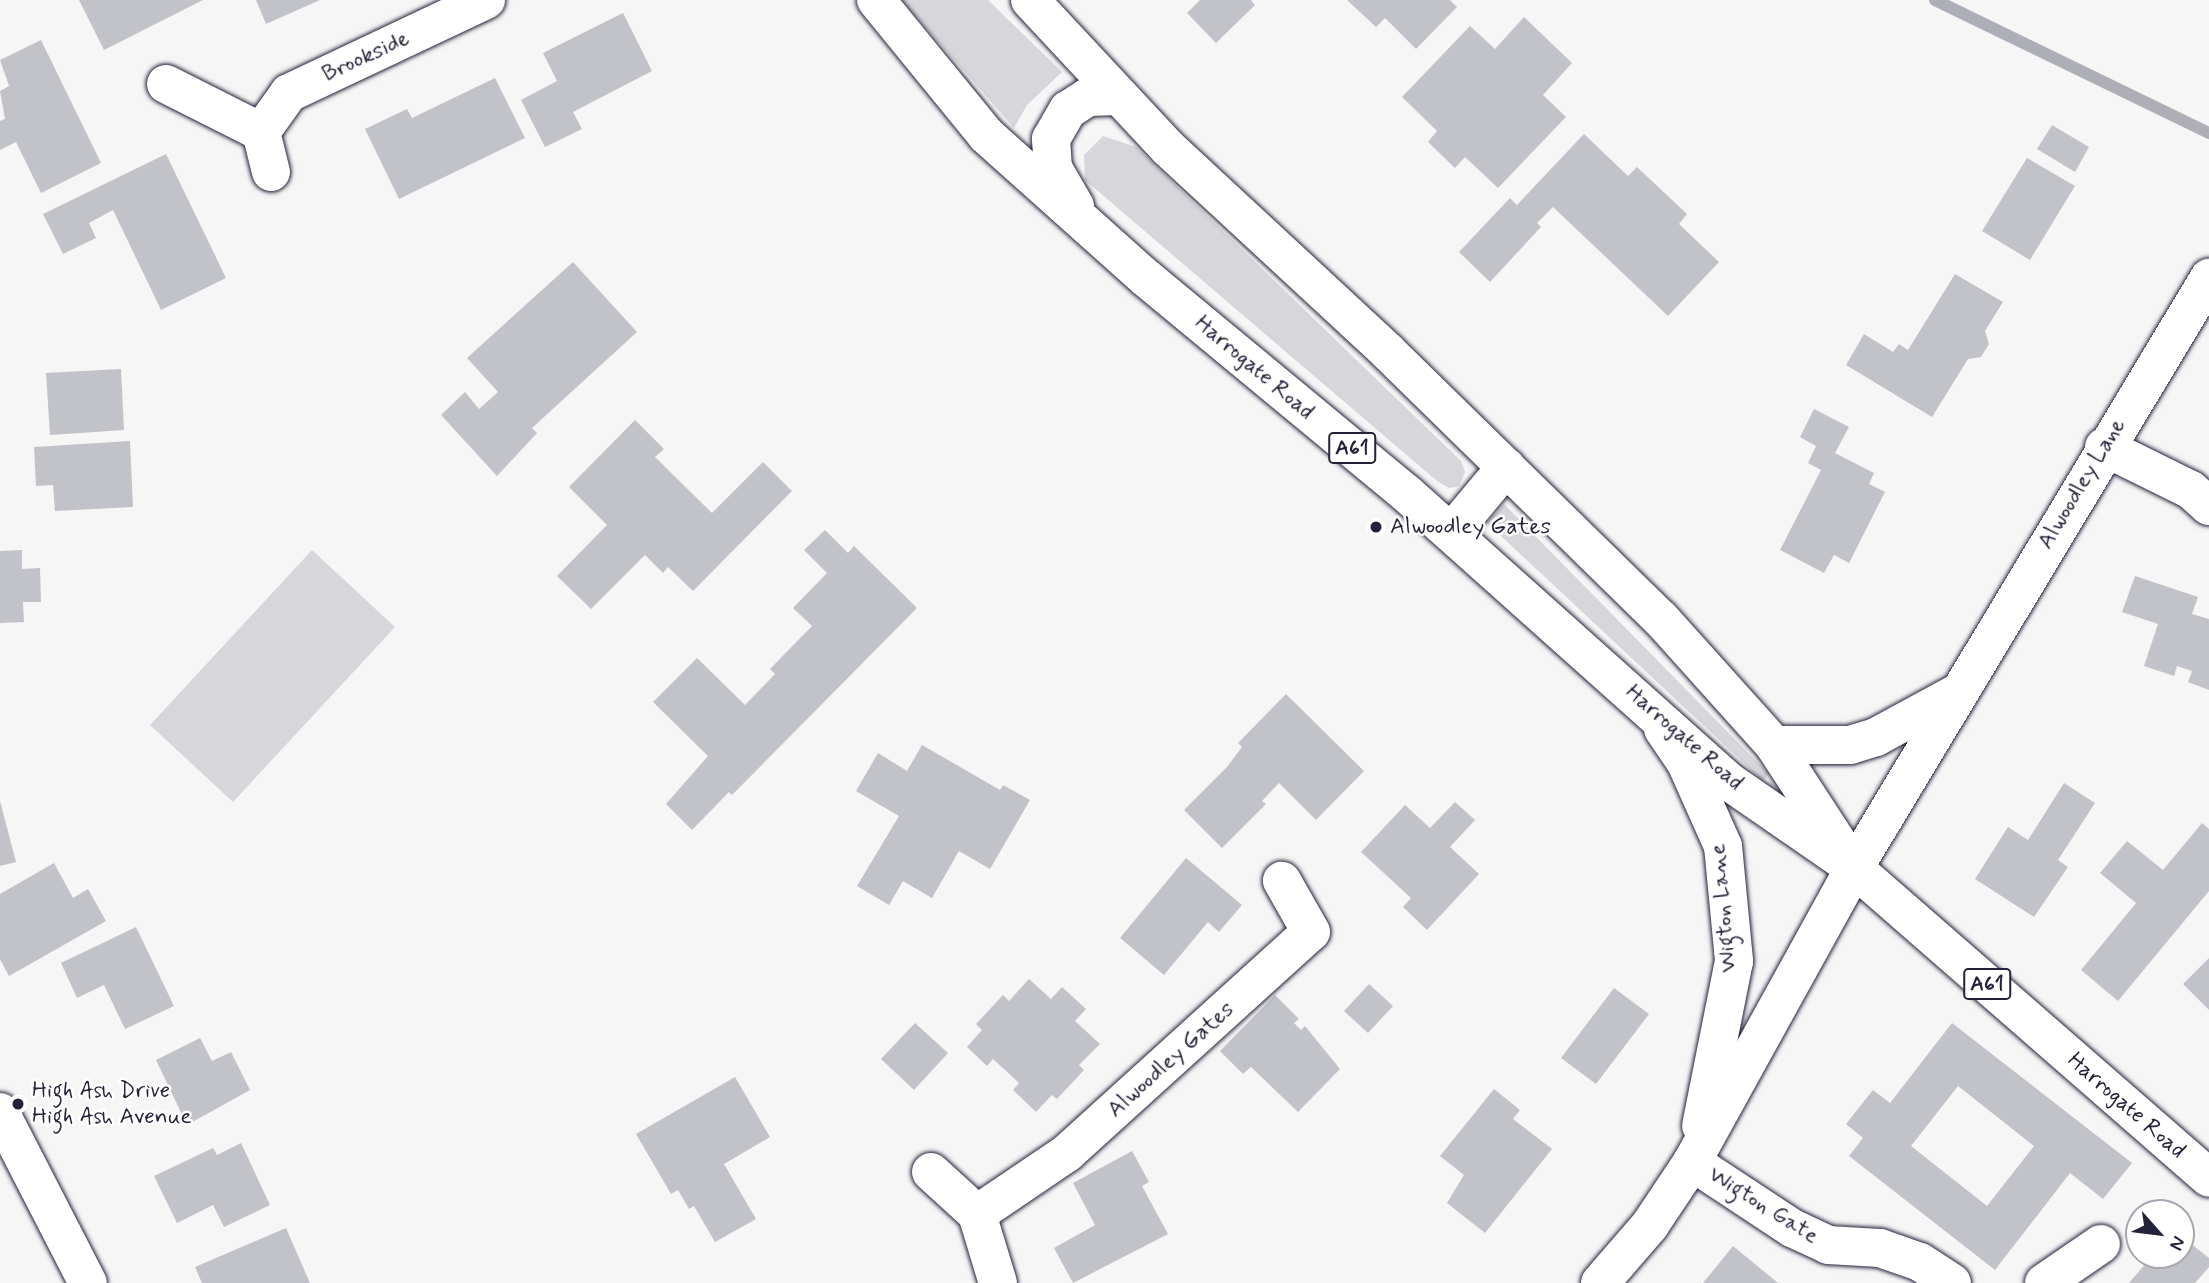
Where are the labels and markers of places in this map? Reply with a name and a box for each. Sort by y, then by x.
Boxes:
place label: Alwoodley Gates [1390,513,1544,541]
marker: Alwoodley Gates [1368,519,1384,535]
place label: High Ash Drive High Ash Avenue [32,1077,192,1131]
marker: High Ash Drive High Ash Avenue [10,1096,26,1112]

